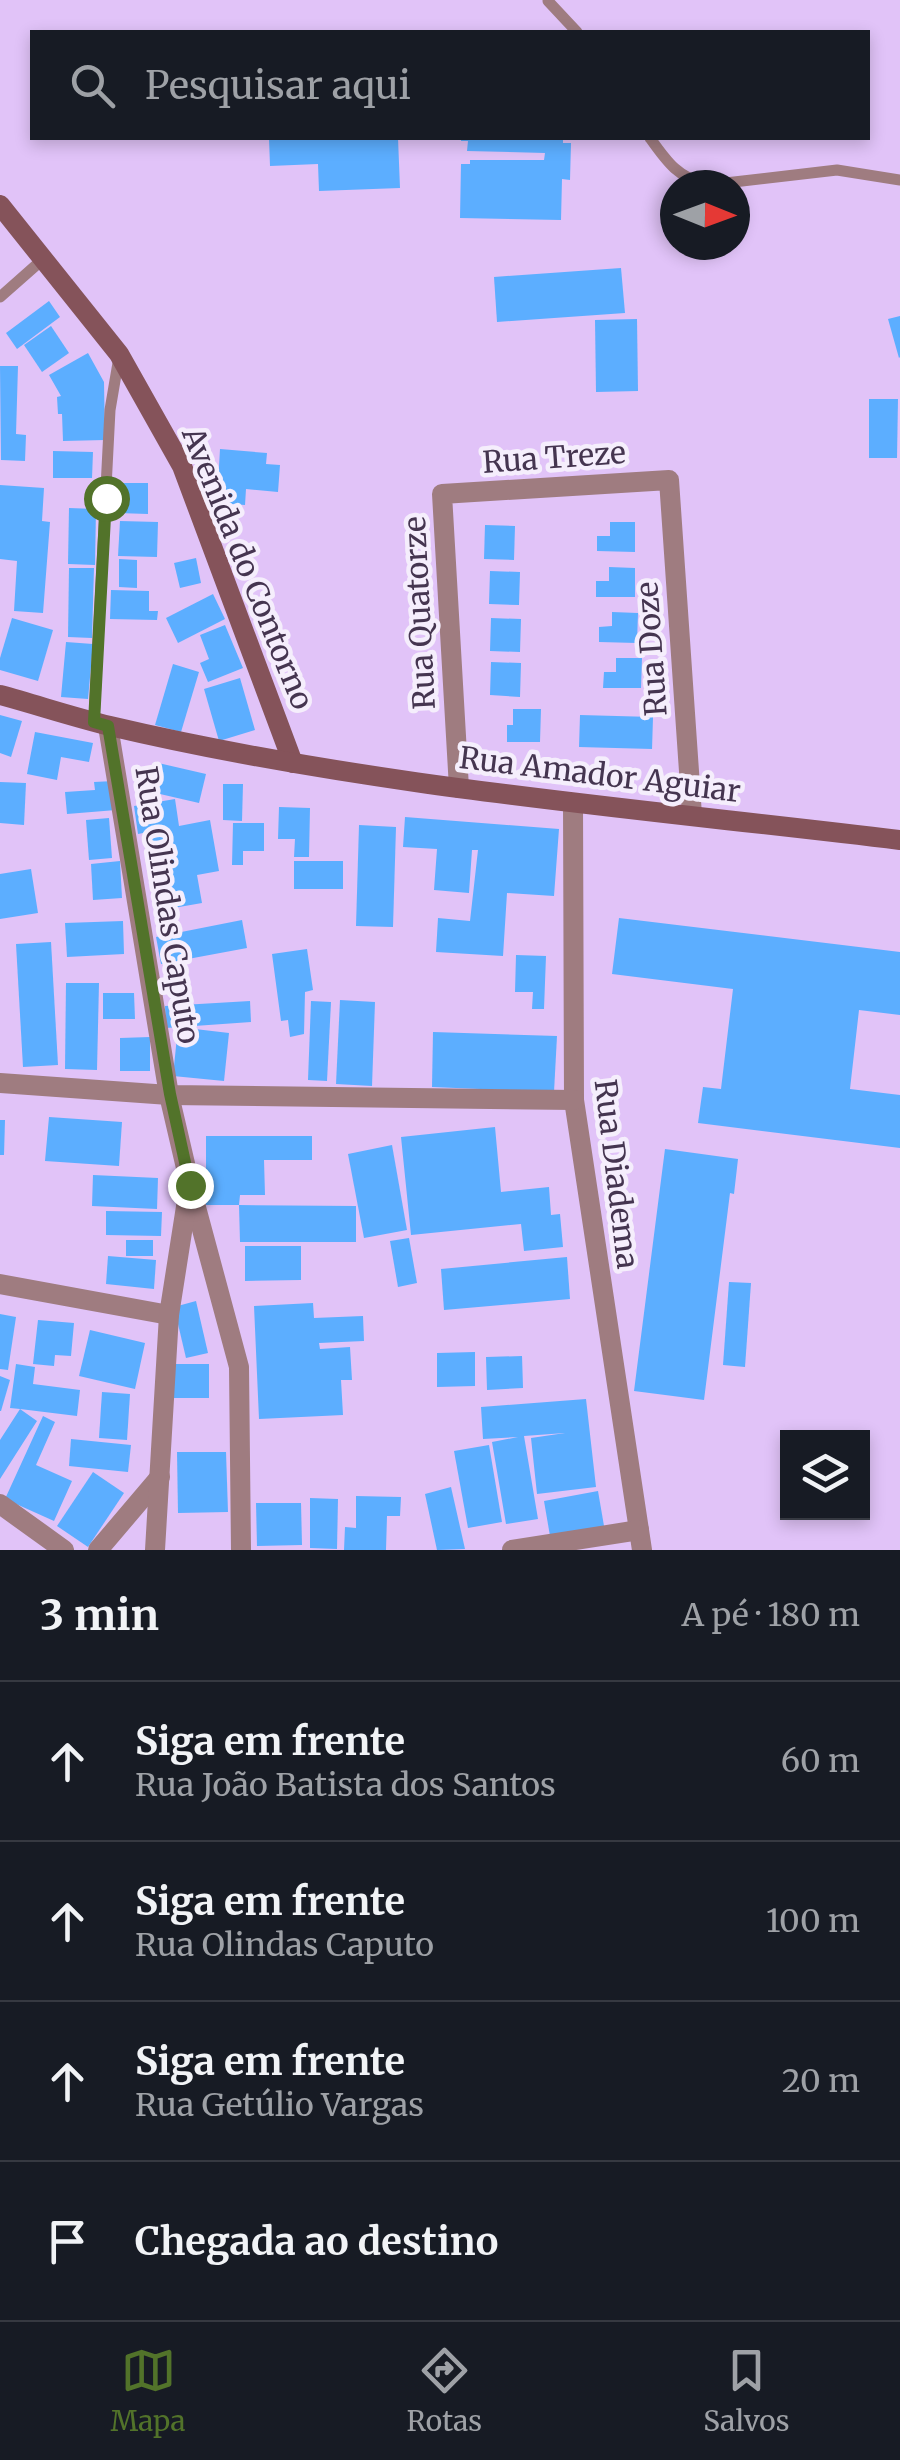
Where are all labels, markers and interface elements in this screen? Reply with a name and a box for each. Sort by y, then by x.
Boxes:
search box [30,30,870,140]
icon: search [65,58,120,113]
text: Pesquisar aqui [145,62,411,109]
north arrow [660,170,750,260]
street label: Avenida do Contorno [174,420,322,715]
street label: Rua Treze [481,433,627,481]
route start [84,476,130,522]
street label: Rua Quatorze [395,516,443,710]
street label: Rua Doze [627,580,675,718]
street label: Rua Amador Aguiar [457,738,743,810]
street label: Rua Olindas Caputo [127,764,209,1046]
street label: Rua Diadema [587,1077,647,1271]
route end [168,1163,214,1209]
map controls [780,1430,870,1520]
button: layers [780,1430,870,1520]
text: 3 min [40,1589,159,1641]
text: A pé · 180 m [681,1595,860,1635]
text: Siga em frente [135,1718,405,1765]
icon: ahead [40,1734,95,1789]
text: 60 m [781,1741,860,1781]
text: Rua João Batista dos Santos [135,1765,556,1805]
text: Siga em frente [135,1878,405,1925]
icon: ahead [40,1894,95,1949]
text: 100 m [766,1901,860,1941]
text: Rua Olindas Caputo [135,1925,434,1965]
text: Siga em frente [135,2038,405,2085]
icon: ahead [40,2054,95,2109]
text: 20 m [782,2061,860,2101]
text: Rua Getúlio Vargas [135,2085,424,2125]
icon: arrive [40,2214,95,2269]
text: Chegada ao destino [135,2218,498,2265]
tab: Mapa [111,2343,186,2439]
tab: Rotas [407,2343,482,2439]
tab: Salvos [703,2343,789,2439]

